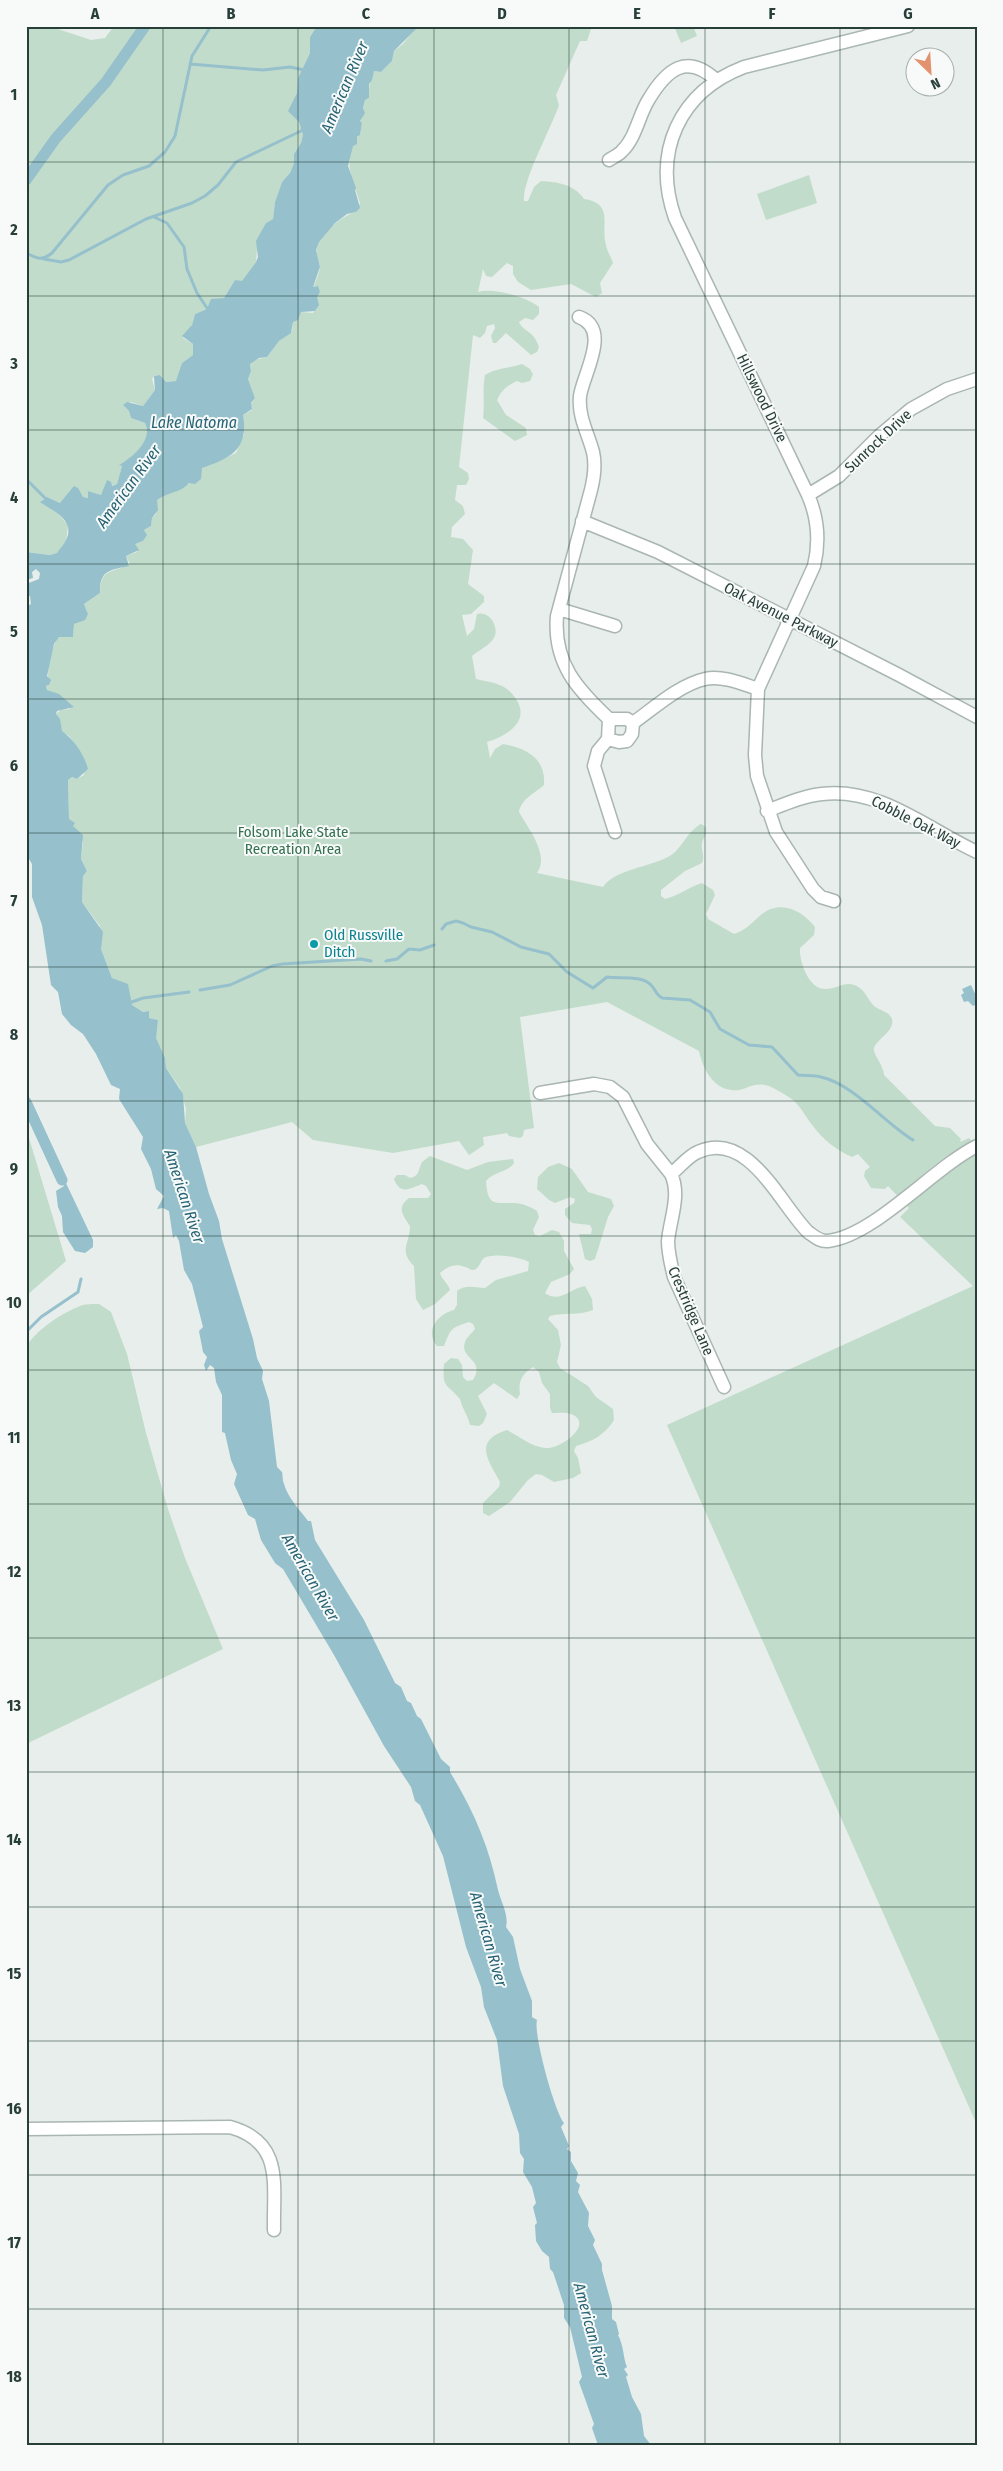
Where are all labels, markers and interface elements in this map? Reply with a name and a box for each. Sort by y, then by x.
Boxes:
text: A [90,4,100,23]
text: B [227,4,236,23]
text: C [362,4,371,23]
text: D [497,4,507,23]
text: E [633,4,641,23]
text: F [768,4,776,23]
text: G [903,4,913,23]
water label: American River [316,38,372,137]
north arrow [906,48,956,98]
text: N [928,74,943,93]
text: 1 [11,85,17,104]
text: 2 [9,220,18,239]
street label: Hillswood Drive [733,351,791,445]
text: 3 [9,354,18,373]
street label: Sunrock Drive [841,406,915,476]
water label: Lake Natoma [151,413,237,432]
water label: American River [91,441,165,532]
text: 4 [10,488,18,507]
street label: Oak Avenue Parkway [721,578,841,652]
text: 5 [10,622,18,641]
text: 6 [10,756,18,775]
street label: Cobble Oak Way [868,792,964,852]
park label: Folsom Lake State Recreation Area [238,823,348,858]
text: 7 [11,891,18,910]
place label: Old Russville Ditch [324,926,403,961]
marker: Old Russville Ditch [308,938,320,950]
text: 8 [10,1025,19,1044]
water label: American River [160,1146,209,1246]
text: 9 [10,1159,18,1178]
street label: Crestridge Lane [664,1264,718,1358]
text: 10 [6,1293,22,1312]
text: 11 [7,1428,21,1447]
water label: American River [277,1529,343,1625]
text: 12 [7,1562,22,1581]
text: 13 [7,1696,22,1715]
text: 14 [7,1830,22,1849]
water label: American River [466,1889,511,1989]
text: 15 [7,1964,21,1983]
text: 16 [6,2099,22,2118]
text: 17 [7,2233,21,2252]
water label: American River [569,2280,613,2380]
text: 18 [6,2367,22,2386]

